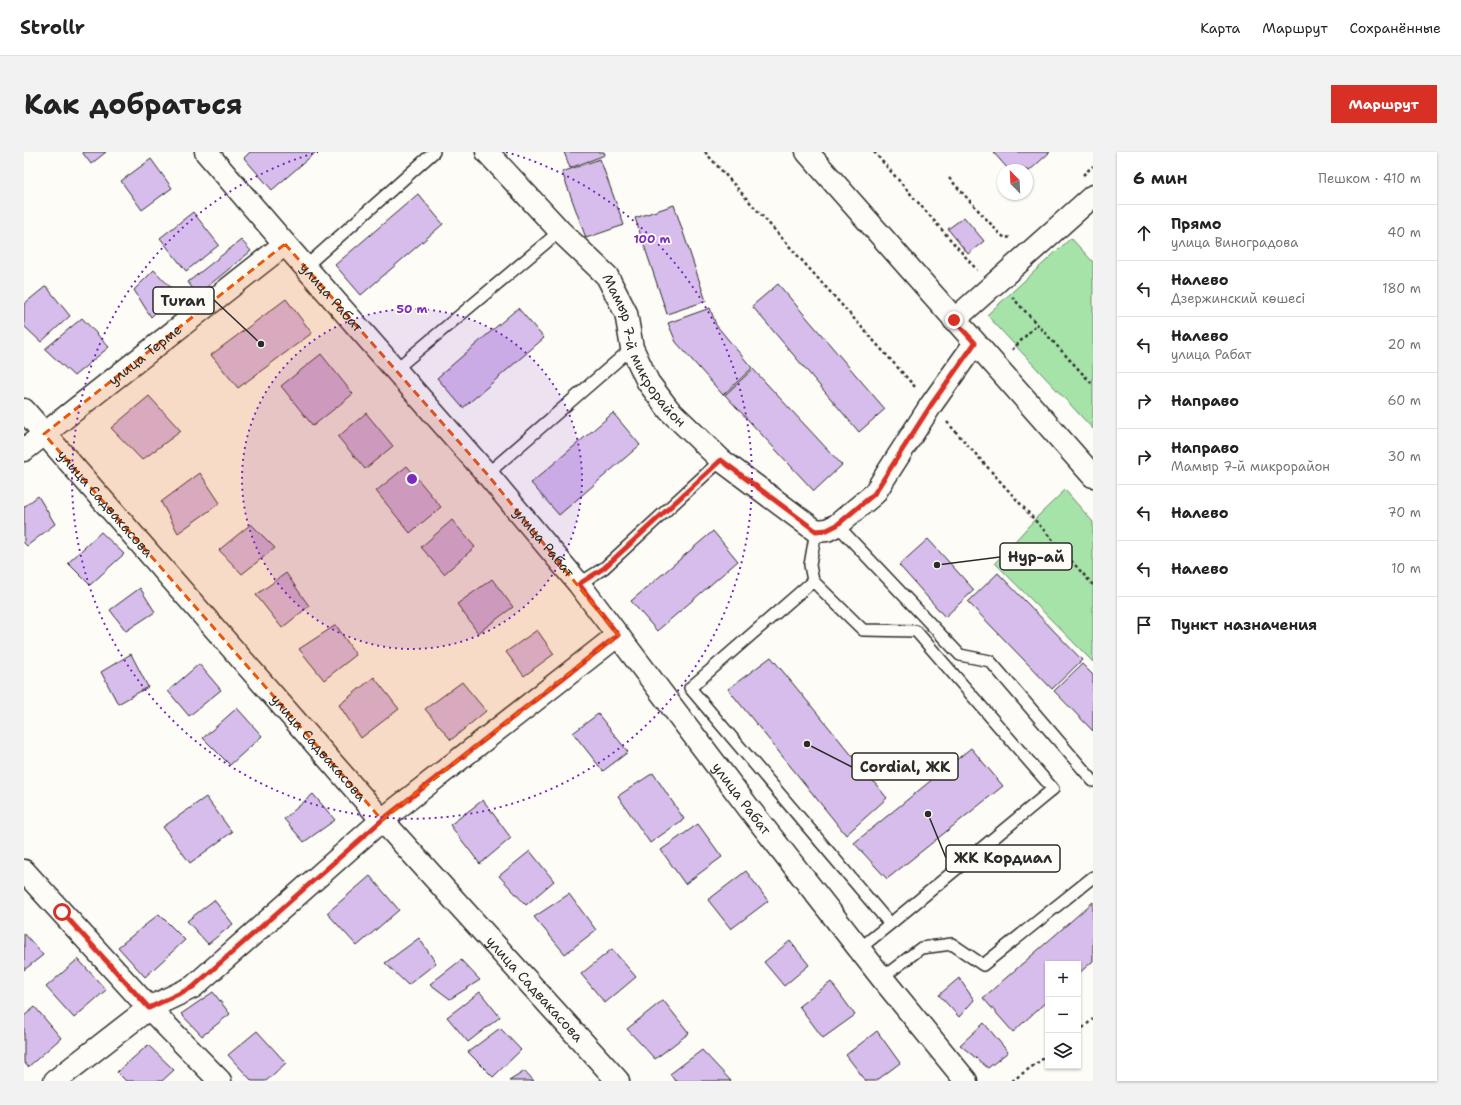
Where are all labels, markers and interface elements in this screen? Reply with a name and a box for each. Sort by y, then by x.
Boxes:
text: Strollr [20,15,85,40]
text: Карта [1200,19,1240,37]
text: Маршрут [1262,19,1328,37]
text: Сохранённые [1350,19,1441,37]
text: Как добраться [24,85,243,123]
button: Маршрут [1331,85,1437,123]
north arrow [997,164,1033,200]
text: 6 мин [1133,167,1188,189]
text: Пешком · 410 m [1318,170,1421,187]
text: Прямо [1171,214,1221,234]
icon: ahead [1133,222,1155,244]
text: 40 m [1387,224,1421,241]
text: 100 m [634,231,671,247]
text: улица Виноградова [1171,234,1298,251]
street label: улица Рабат [296,259,368,336]
text: Налево [1171,270,1229,290]
street label: Мамыр 7-й микрорайон [598,271,690,431]
icon: left [1133,278,1155,300]
text: 180 m [1382,280,1421,297]
callout: Turan [153,287,214,314]
text: Дзержинский көшесі [1171,290,1305,307]
text: Turan [161,291,206,311]
text: 50 m [397,301,428,317]
route end [945,311,963,329]
street label: улица Терме [105,320,185,389]
text: Налево [1171,326,1229,346]
icon: left [1133,334,1155,356]
text: 20 m [1388,336,1421,353]
text: улица Рабат [1171,346,1252,363]
icon: right [1133,390,1155,412]
text: Направо [1171,391,1239,411]
text: 60 m [1388,392,1421,409]
text: Направо [1171,438,1239,458]
street label: улица Садвакасова [54,446,157,561]
icon: right [1133,446,1155,468]
text: 30 m [1387,448,1421,465]
text: Мамыр 7-й микрорайон [1171,458,1330,475]
centre of rings [405,472,419,486]
icon: left [1133,502,1155,524]
street label: улица Рабат [509,503,579,582]
text: Налево [1171,503,1229,523]
text: 70 m [1387,504,1421,521]
callout: Нур-ай [1000,543,1072,570]
text: Нур-ай [1008,547,1065,567]
icon: left [1133,558,1155,580]
text: Налево [1171,559,1229,579]
text: 10 m [1391,560,1421,577]
icon: arrive [1133,614,1155,636]
text: Пункт назначения [1171,615,1317,635]
street label: улица Садвакасова [267,690,371,805]
callout: Cordial, ЖК [852,753,958,780]
text: Cordial, ЖК [860,757,951,777]
street label: улица Рабат [708,759,776,839]
callout: ЖК Кордиал [946,845,1060,872]
text: ЖК Кордиал [954,848,1052,868]
route start [53,903,71,921]
street label: улица Садвакасова [482,932,587,1046]
map controls [1045,961,1081,1069]
button: + [1045,961,1081,997]
button: − [1045,997,1081,1033]
button: layers [1045,1033,1081,1069]

